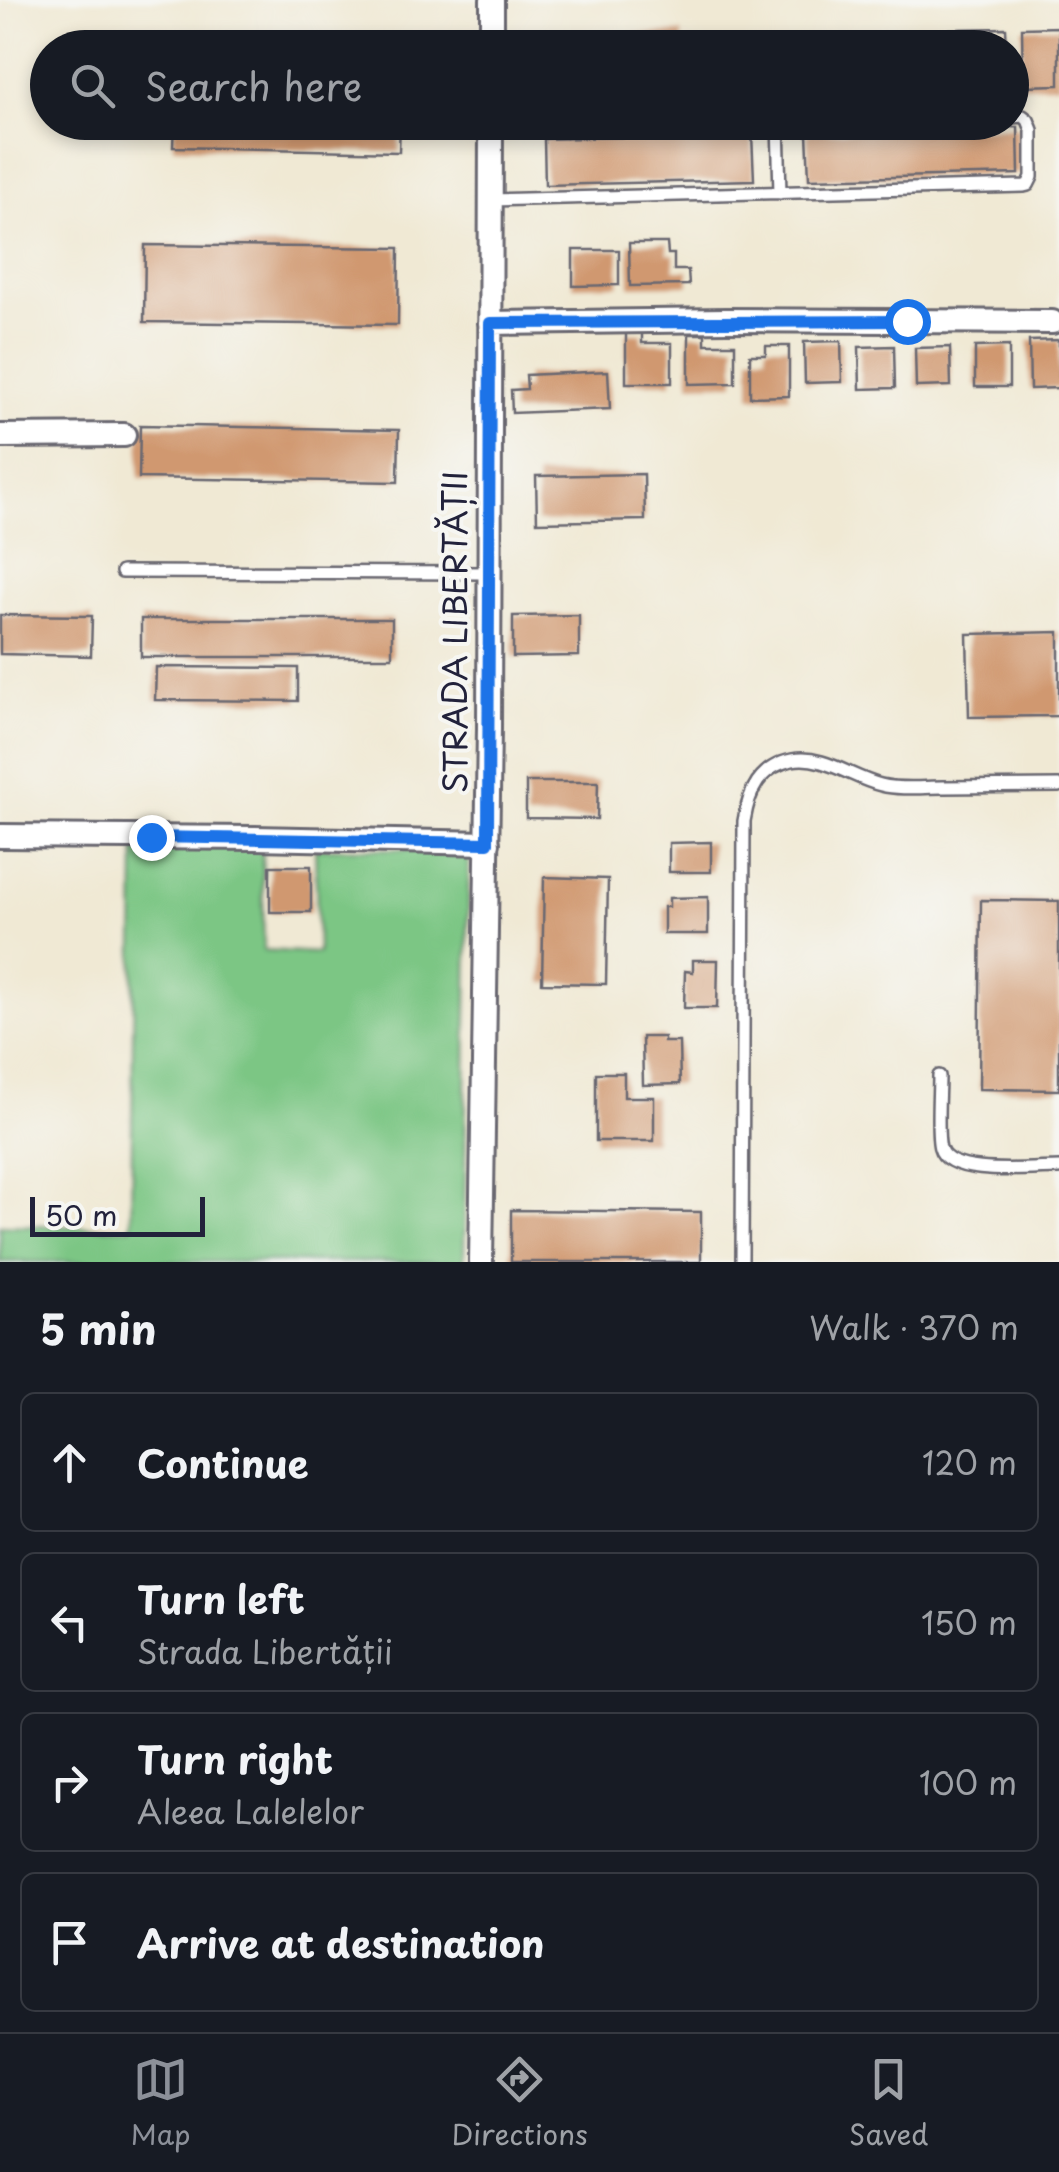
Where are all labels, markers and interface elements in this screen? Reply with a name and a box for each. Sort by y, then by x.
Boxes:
search box [30,30,1029,140]
text: Search here [145,57,362,114]
icon: search [65,58,120,113]
route start [885,299,931,345]
street label: STRADA LIBERTĂȚII [430,471,478,793]
route end [129,815,175,861]
scale bar [30,1192,205,1236]
text: 50 m [45,1193,118,1236]
text: 5 min [40,1296,157,1359]
text: Walk · 370 m [809,1303,1019,1351]
text: Continue [137,1434,308,1491]
icon: ahead [42,1435,97,1490]
text: 120 m [922,1438,1017,1486]
text: Turn left [137,1570,305,1627]
icon: left [42,1595,97,1650]
text: 150 m [921,1598,1017,1646]
text: Strada Libertății [137,1627,393,1675]
text: Turn right [137,1730,333,1787]
icon: right [42,1755,97,1810]
text: 100 m [919,1758,1017,1806]
text: Aleea Lalelelor [137,1787,364,1835]
text: Arrive at destination [137,1914,545,1971]
icon: arrive [42,1915,97,1970]
tab: Map [131,2052,190,2155]
tab: Directions [452,2052,588,2155]
tab: Saved [849,2052,928,2155]

